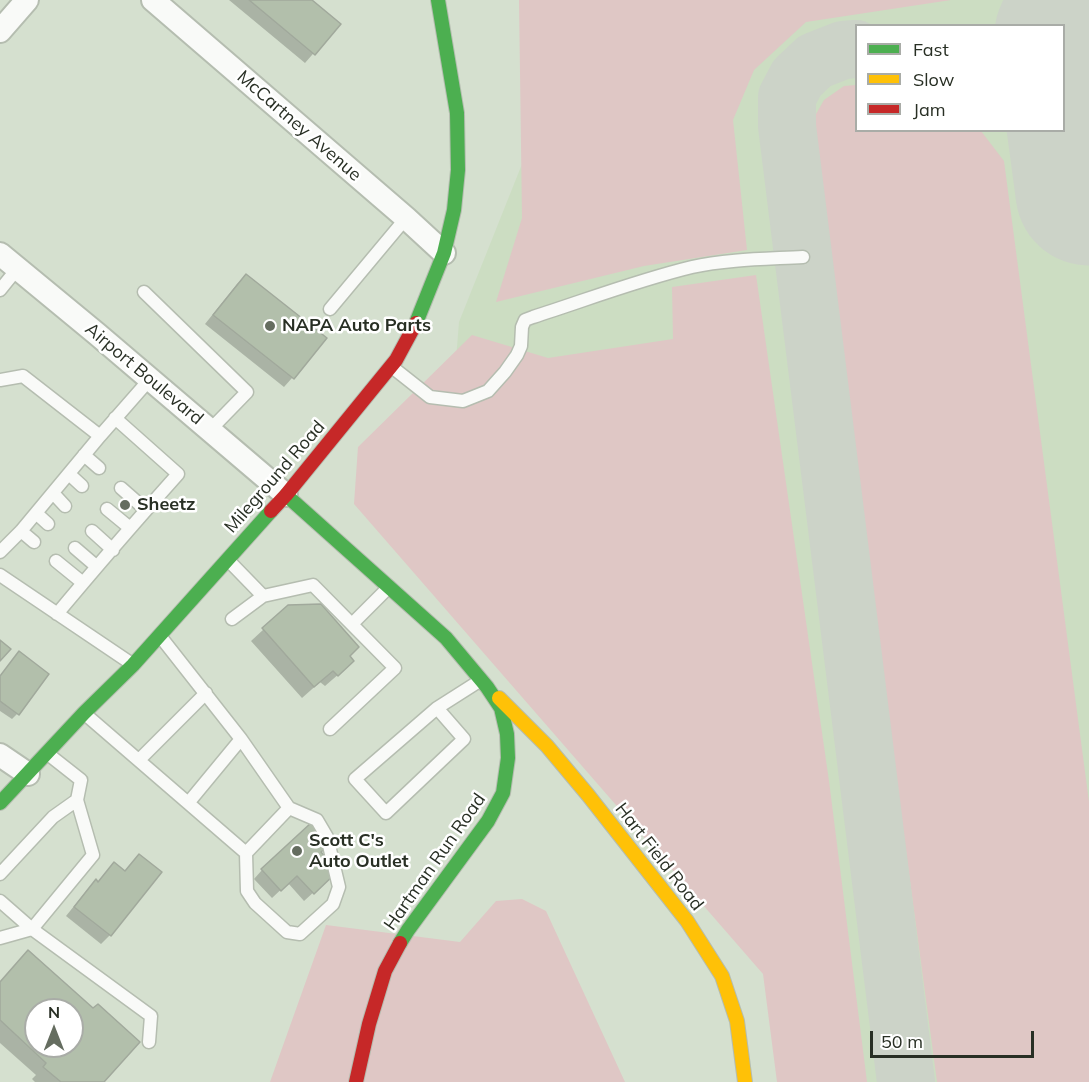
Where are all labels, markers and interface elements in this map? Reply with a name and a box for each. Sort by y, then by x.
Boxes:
legend [855,24,1065,132]
text: Fast [913,38,949,61]
street label: McCartney Avenue [232,66,366,186]
text: Slow [913,68,954,91]
text: Jam [913,98,946,121]
place label: NAPA Auto Parts [282,315,431,337]
street label: Airport Boulevard [81,318,207,430]
marker: NAPA Auto Parts [263,319,277,333]
street label: Mileground Road [220,416,330,538]
place label: Sheetz [137,494,195,516]
marker: Sheetz [118,498,132,512]
street label: Hartman Run Road [380,789,490,935]
street label: Hart Field Road [610,799,708,915]
place label: Scott C's Auto Outlet [309,830,409,872]
marker: Scott C's Auto Outlet [290,844,304,858]
north arrow [24,998,84,1058]
text: N [48,1002,60,1022]
scale bar [873,1019,1036,1057]
text: 50 m [881,1030,923,1053]

